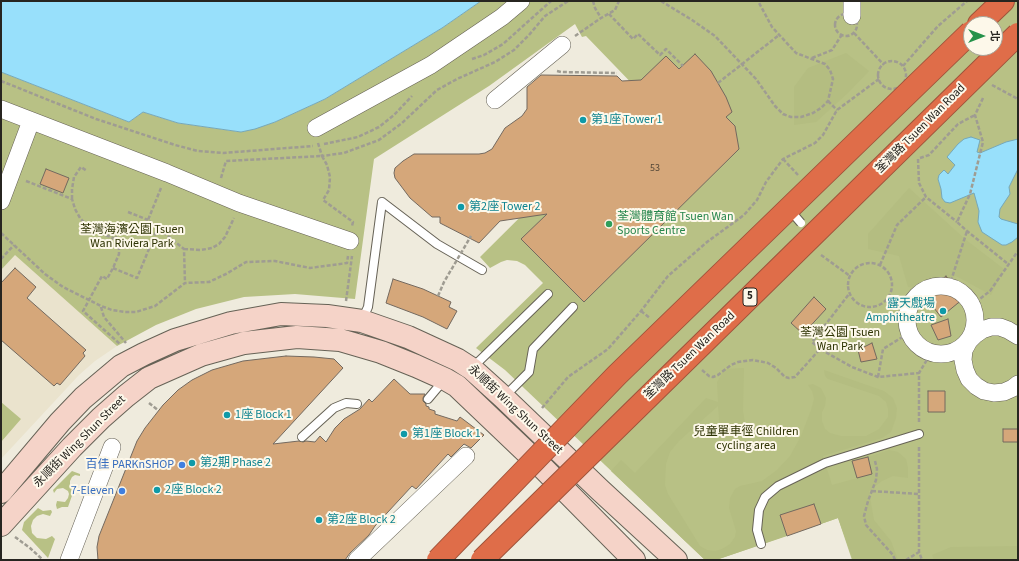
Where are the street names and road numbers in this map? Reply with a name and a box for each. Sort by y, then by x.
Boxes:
street label: 荃灣路 Tsuen Wan Road [873,81,969,177]
road number: 5 [743,288,757,306]
street label: 荃灣路 Tsuen Wan Road [642,309,738,403]
street label: 永順街 Wing Shun Street [465,362,565,458]
street label: 永順街 Wing Shun Street [31,393,129,491]

